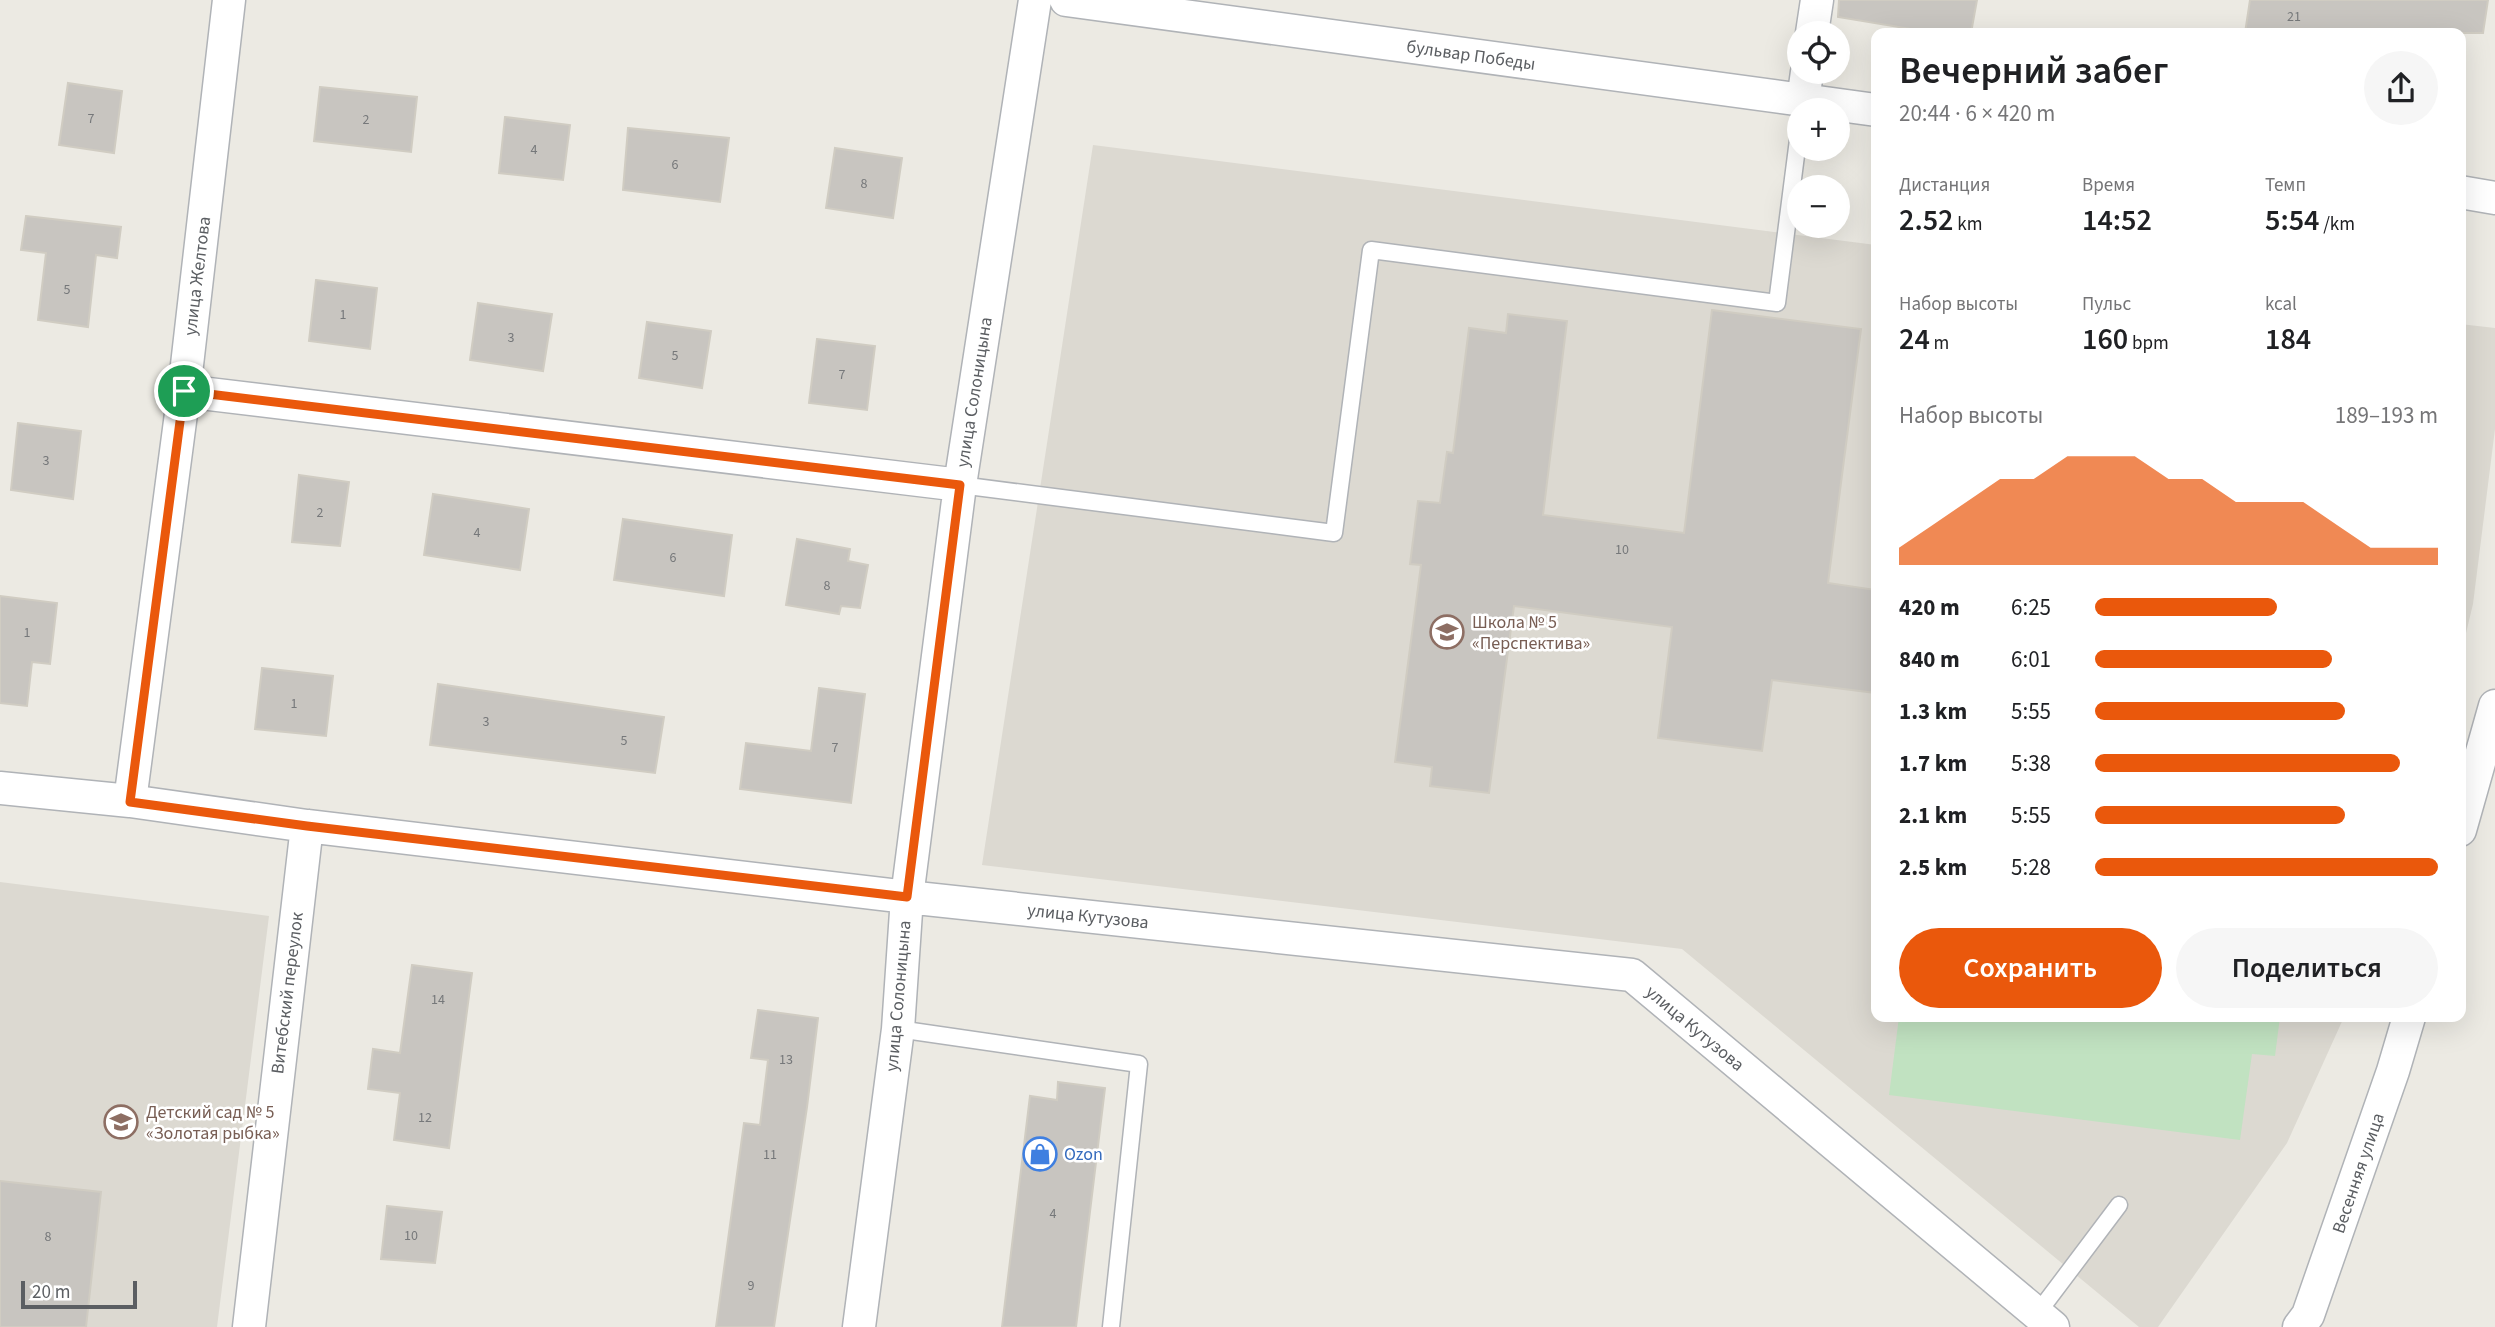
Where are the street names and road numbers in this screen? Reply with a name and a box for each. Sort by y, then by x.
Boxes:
street label: бульвар Победы [1405,34,1537,77]
street label: улица Желтова [178,215,217,337]
street label: улица Солоницына [950,315,999,469]
street label: улица Кутузова [1026,898,1150,935]
street label: Витебский переулок [265,911,310,1075]
street label: улица Солоницына [879,919,918,1073]
street label: улица Кутузова [1640,980,1749,1077]
street label: Весенняя улица [2326,1110,2391,1237]

